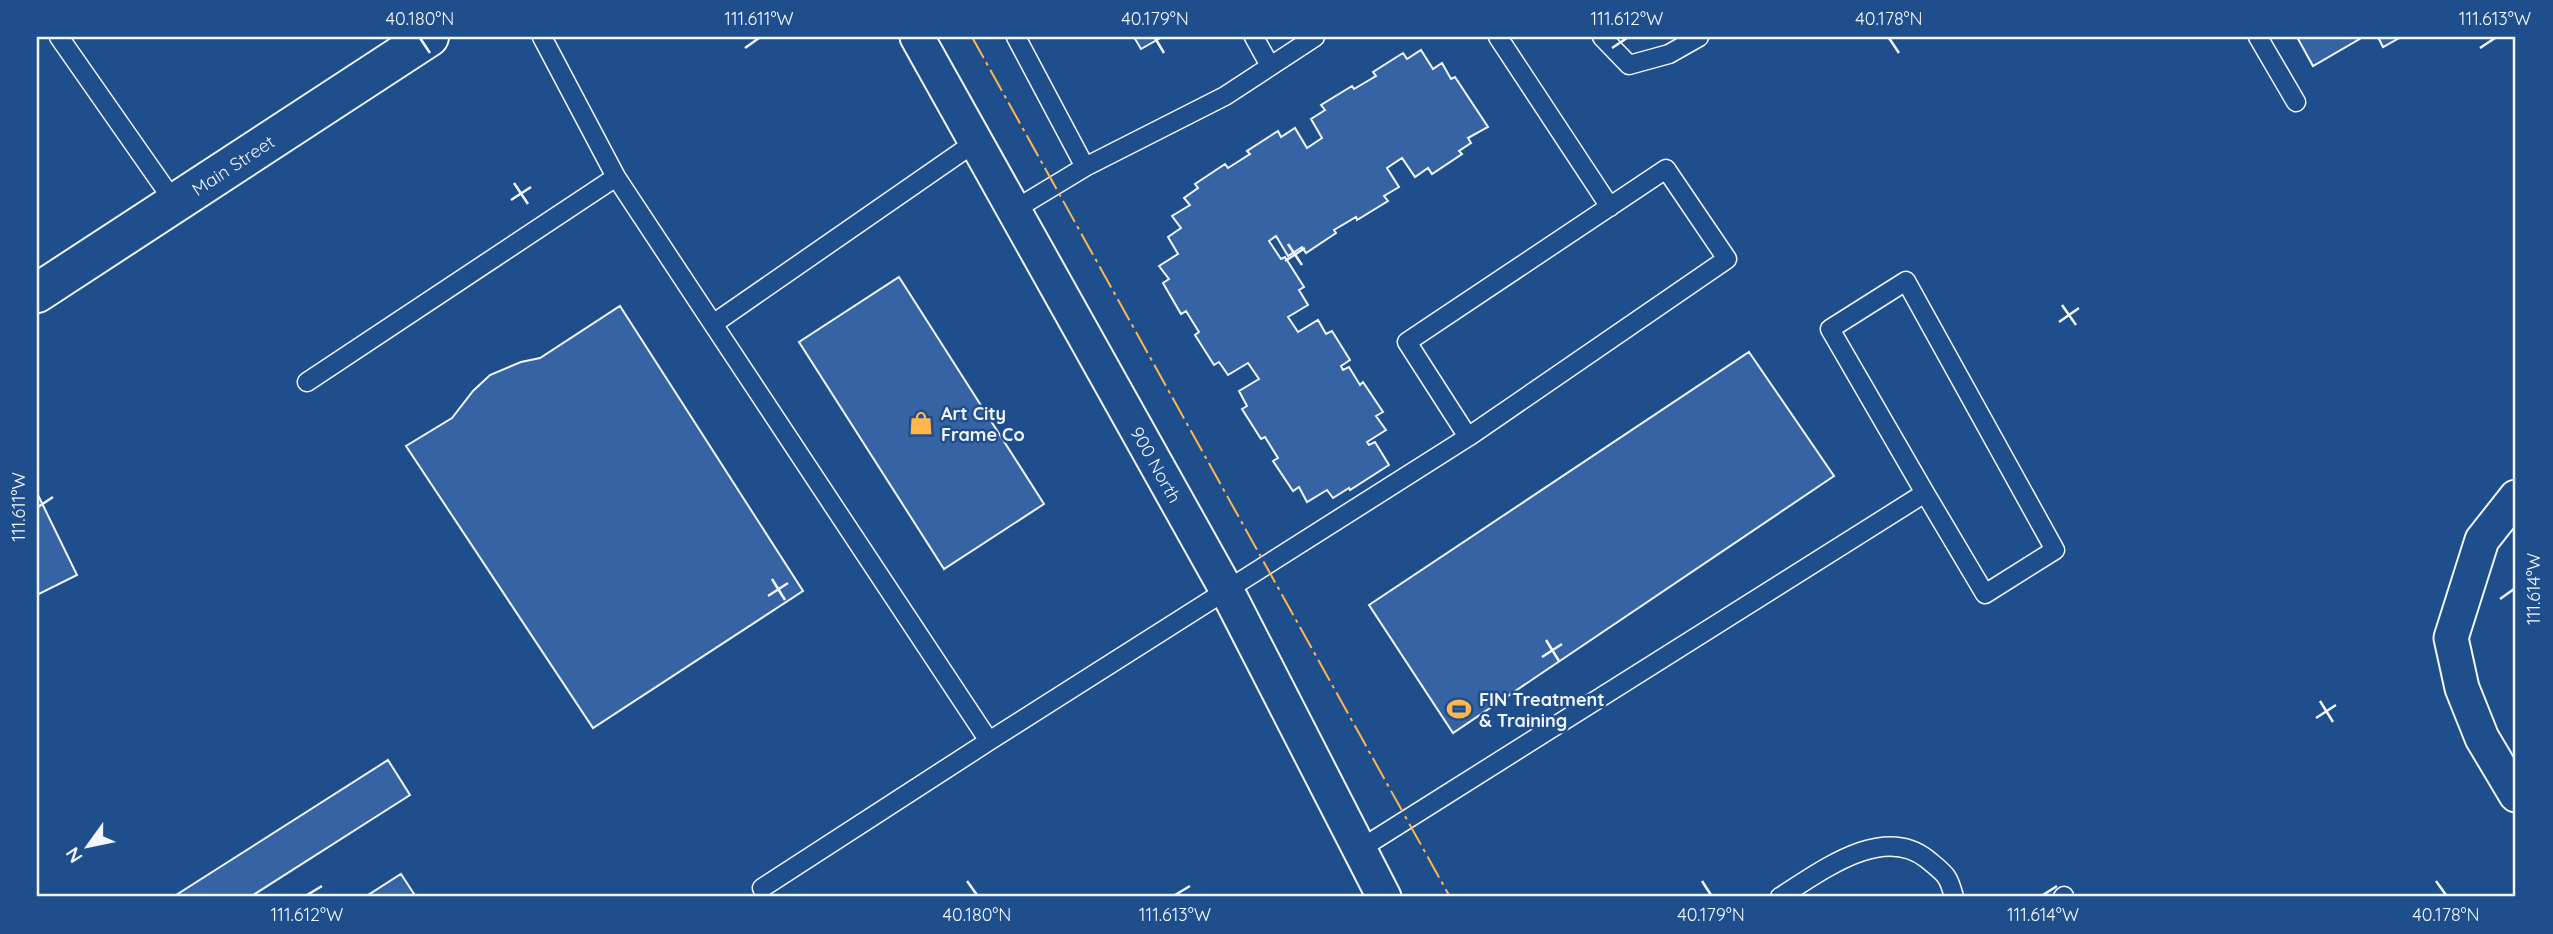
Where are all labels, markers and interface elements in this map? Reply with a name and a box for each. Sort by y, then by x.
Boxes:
text: 40.180°N [386,7,454,30]
text: 111.611°W [724,7,794,30]
text: 40.179°N [1121,7,1189,30]
text: 111.612°W [1591,7,1663,30]
text: 40.178°N [1855,7,1923,30]
text: 111.613°W [2459,7,2531,30]
street label: Main Street [187,130,279,200]
place label: Art City Frame Co [941,402,1025,446]
shop icon: Art City Frame Co [907,409,935,437]
street label: 900 North [1126,422,1187,507]
text: 111.611°W [7,472,30,542]
text: 111.614°W [2522,553,2545,625]
place label: FIN Treatment & Training [1479,688,1605,732]
sports icon: FIN Treatment & Training [1445,695,1473,723]
north arrow [52,811,122,881]
text: N [60,843,88,868]
text: 111.612°W [271,903,343,926]
text: 40.180°N [943,903,1011,926]
text: 111.613°W [1139,903,1211,926]
text: 40.179°N [1677,903,1745,926]
text: 111.614°W [2007,903,2079,926]
text: 40.178°N [2412,903,2480,926]

